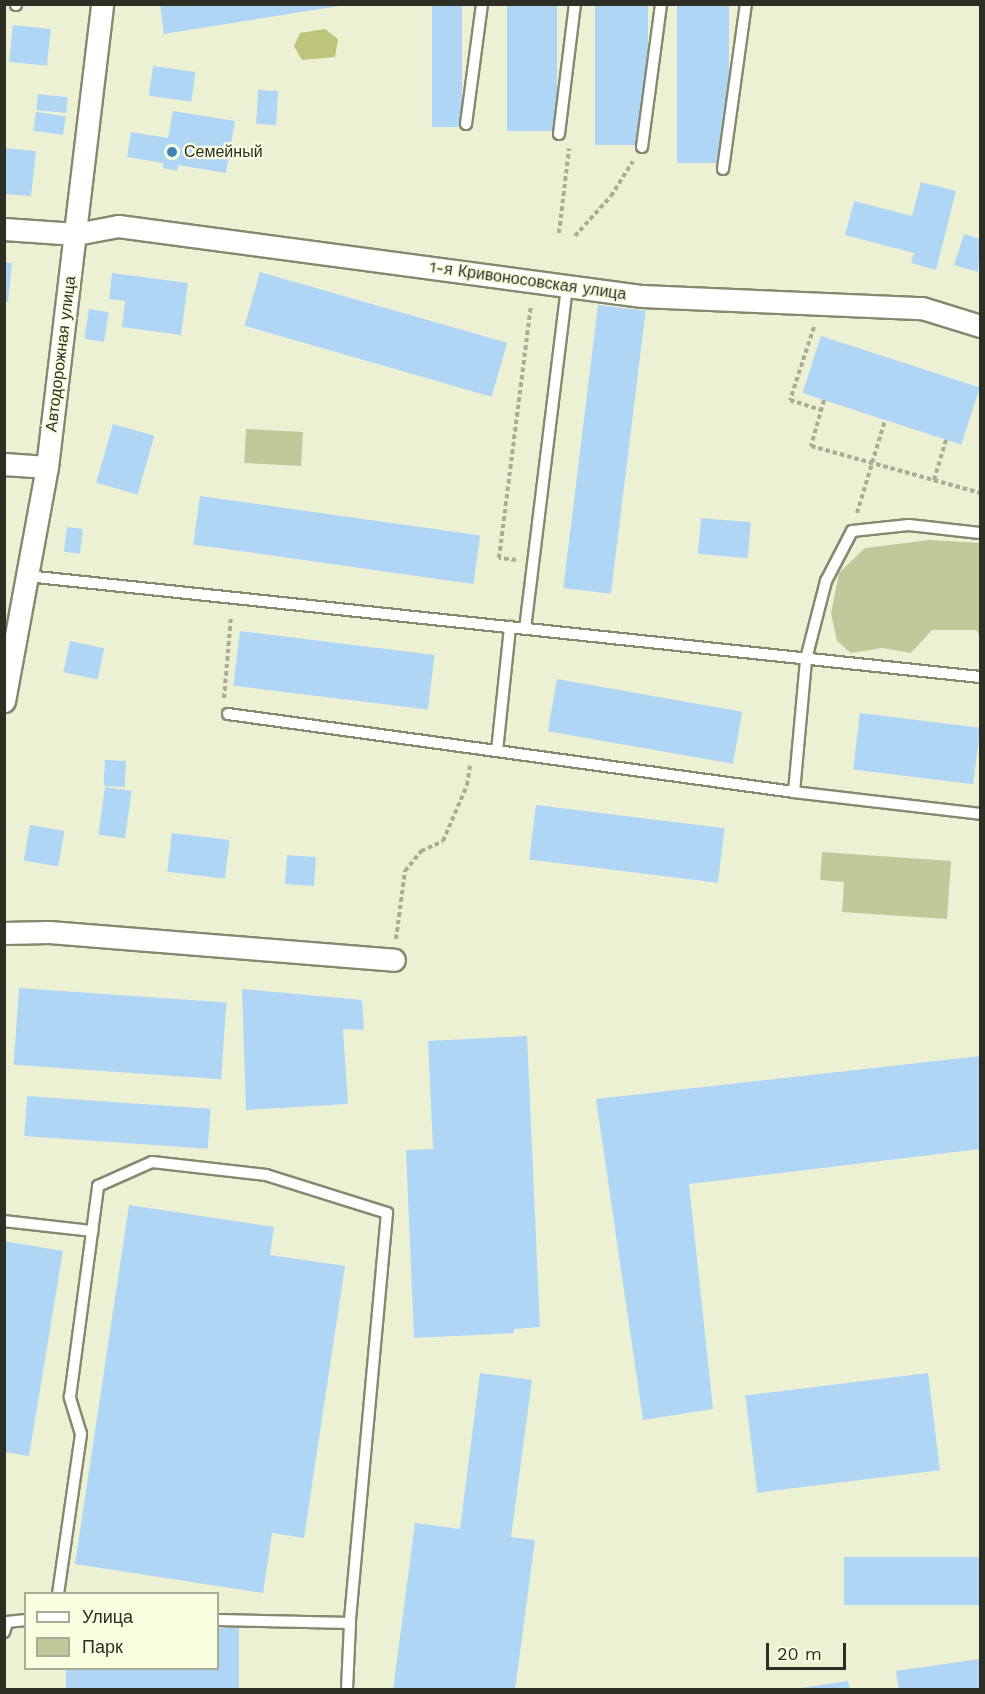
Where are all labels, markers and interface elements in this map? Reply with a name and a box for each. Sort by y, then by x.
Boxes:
place label: Семейный [184,142,263,162]
marker: Семейный [165,145,179,159]
street label: 1-я Кривоносовская улица [428,258,628,304]
street label: Автодорожная улица [42,275,80,433]
legend [24,1592,219,1670]
text: Улица [82,1606,133,1627]
scale bar [769,1631,848,1669]
text: Парк [82,1636,123,1657]
text: 20 m [777,1643,822,1664]

